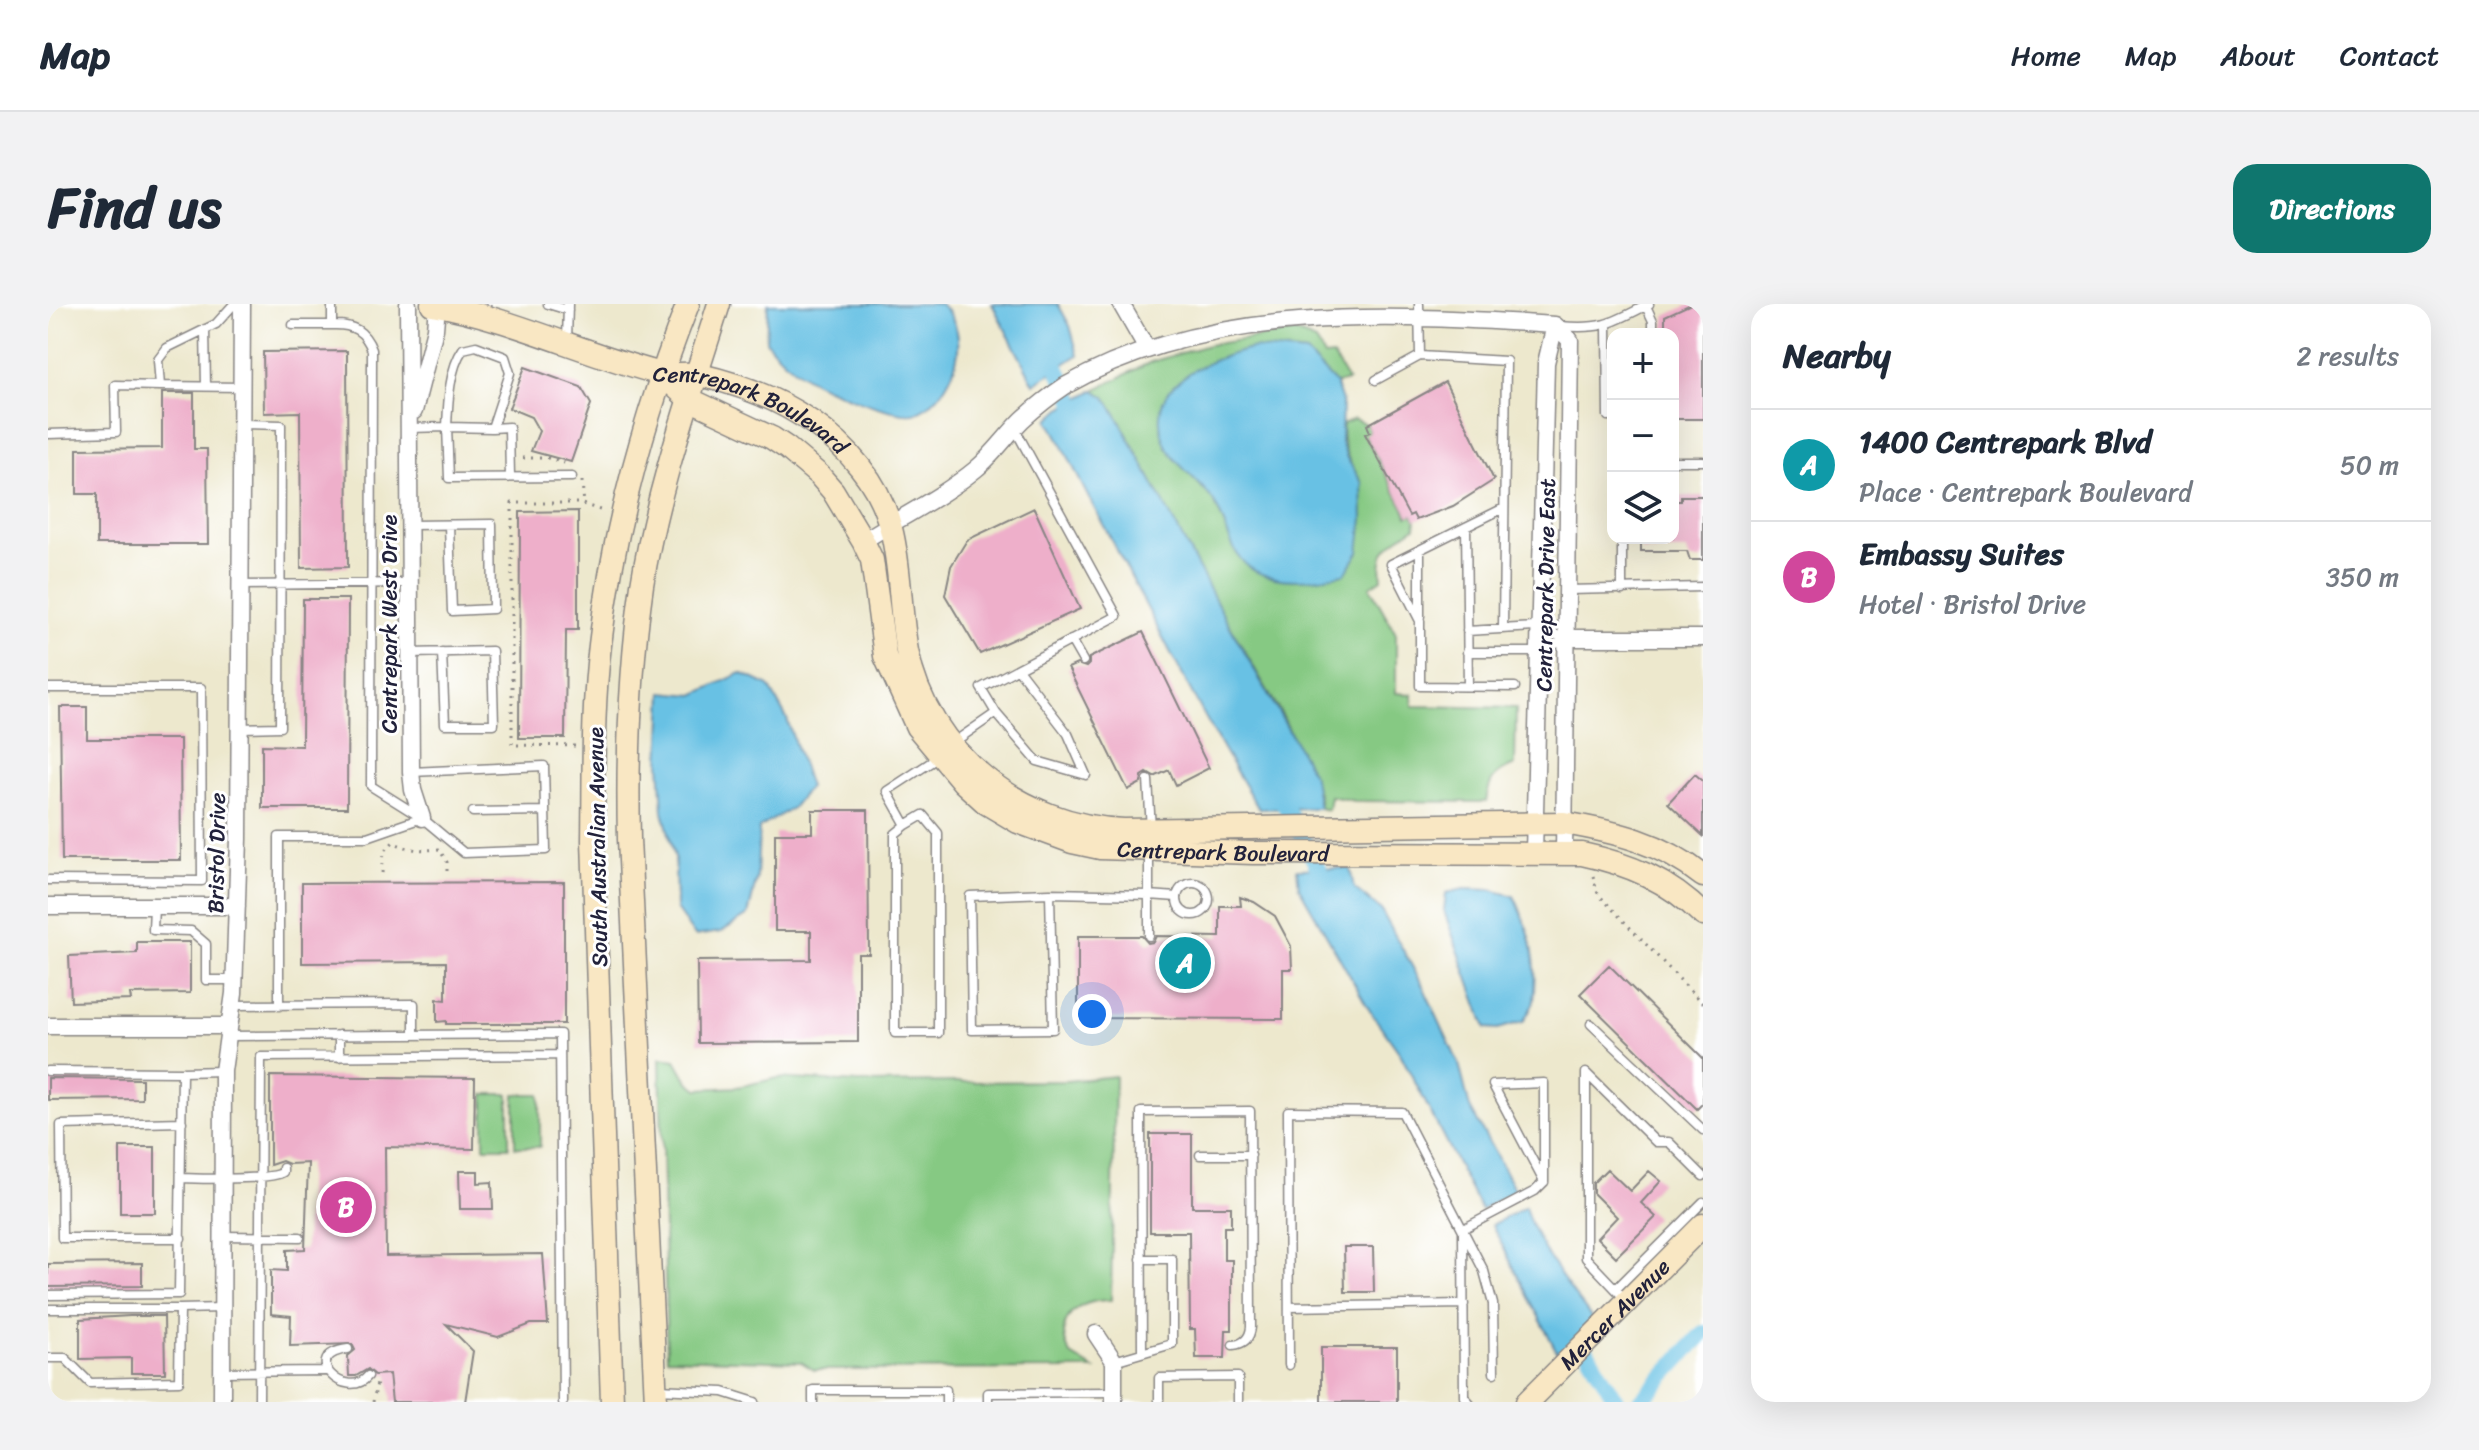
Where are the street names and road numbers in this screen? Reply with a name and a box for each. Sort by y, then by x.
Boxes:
street label: Centrepark Boulevard [650,354,859,465]
street label: Centrepark Drive East [1524,478,1567,692]
street label: Centrepark West Drive [370,514,409,733]
street label: South Australian Avenue [576,726,619,967]
street label: Bristol Drive [196,792,237,914]
street label: Centrepark Boulevard [1117,830,1330,873]
street label: Mercer Avenue [1550,1249,1680,1380]

